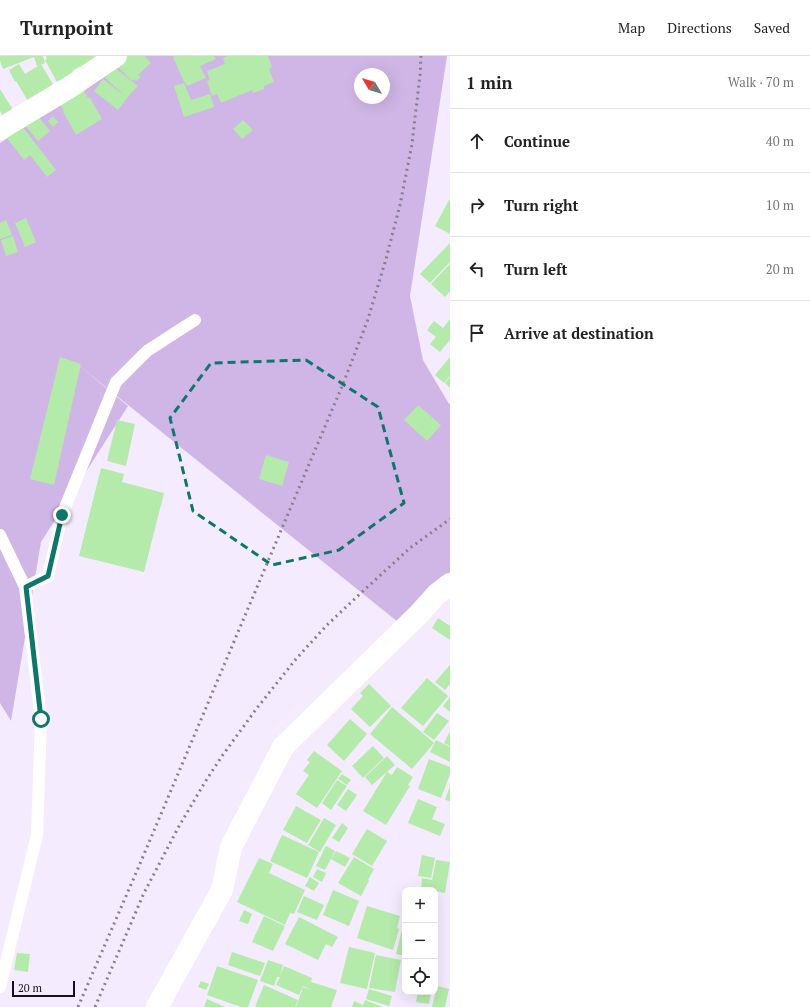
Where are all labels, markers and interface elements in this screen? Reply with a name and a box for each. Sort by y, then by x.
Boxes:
text: Turnpoint [20,15,113,40]
text: Map [618,18,645,37]
text: Directions [667,18,732,37]
text: Saved [754,18,790,37]
north arrow [354,68,390,104]
text: 1 min [466,71,513,94]
text: Walk · 70 m [728,73,794,91]
icon: ahead [466,130,488,152]
text: Continue [504,131,570,151]
text: 40 m [766,132,794,150]
icon: right [466,194,488,216]
text: Turn right [504,195,579,215]
text: 10 m [766,196,794,214]
icon: left [466,258,488,280]
text: Turn left [504,259,568,279]
text: 20 m [766,260,794,278]
icon: arrive [466,322,488,344]
text: Arrive at destination [504,323,654,343]
route end [53,506,71,524]
route start [32,710,50,728]
map controls [402,887,438,995]
button: + [402,887,438,923]
button: − [402,923,438,959]
button: locate [402,959,438,995]
scale bar [12,979,75,998]
text: 20 m [18,981,42,995]

